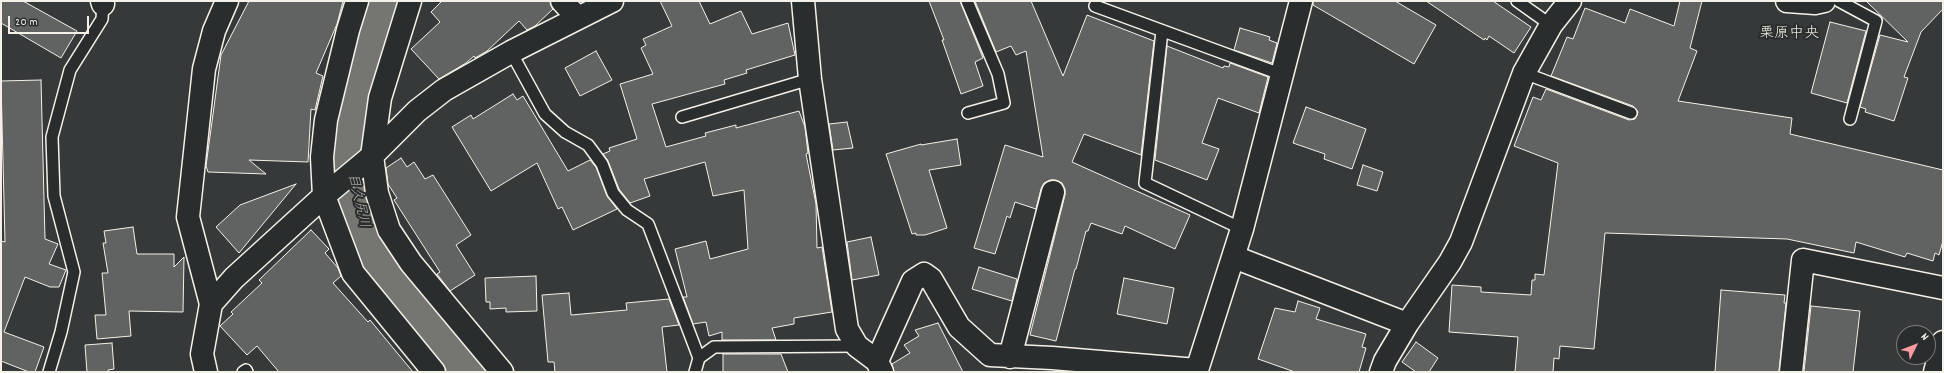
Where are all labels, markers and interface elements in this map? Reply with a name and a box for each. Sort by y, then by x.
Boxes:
scale bar [10,8,91,34]
text: 20 m [15,14,38,31]
district label: 栗原中央 [1759,26,1819,44]
water label: 目久尻川 [343,172,371,230]
north arrow [1896,325,1936,365]
text: N [1916,330,1932,345]

